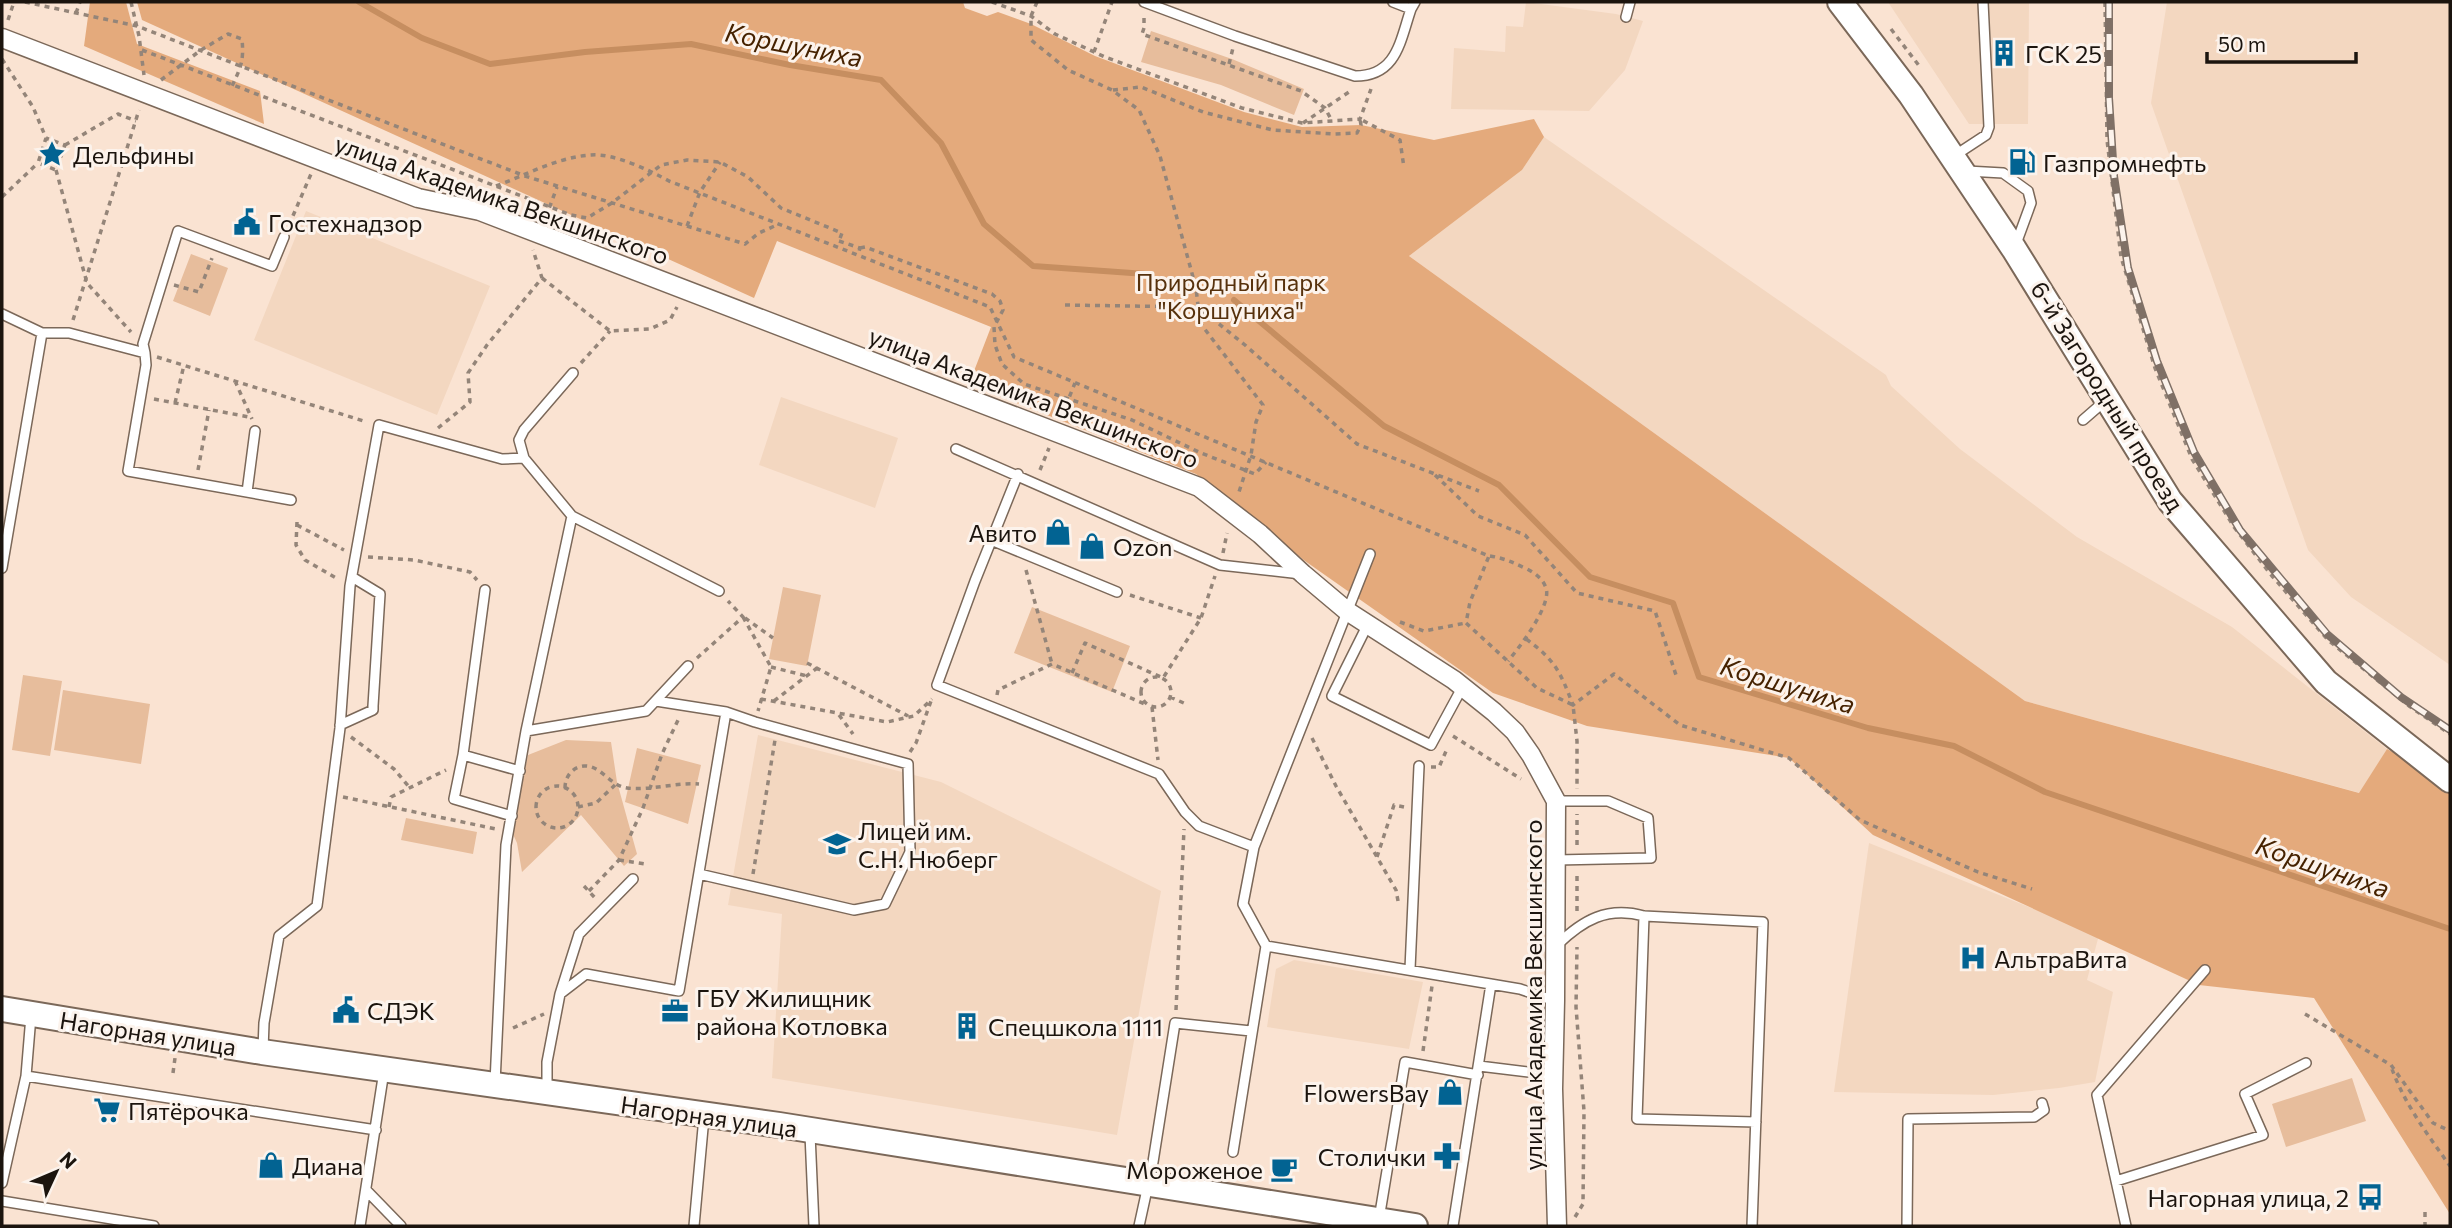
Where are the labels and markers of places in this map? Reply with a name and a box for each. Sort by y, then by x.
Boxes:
building icon: ГСК 25 [1989,38,2019,68]
place label: ГСК 25 [2025,39,2102,68]
place icon: Дельфины [37,139,67,169]
place label: Дельфины [73,140,194,169]
fuel station icon: Газпромнефть [2007,147,2037,177]
place label: Газпромнефть [2043,148,2206,177]
public building icon: Гостехнадзор [232,207,262,237]
place label: Гостехнадзор [268,208,423,237]
shop icon: Авито [1043,517,1073,547]
place label: Авито [968,518,1037,547]
shop icon: Ozon [1077,531,1107,561]
place label: Ozon [1113,532,1173,561]
place label: Лицей им. С.Н. Нюберг [858,816,998,873]
school or university icon: Лицей им. С.Н. Нюберг [822,829,852,859]
hospital icon: АльтраВита [1958,943,1988,973]
place label: АльтраВита [1994,944,2127,973]
place label: ГБУ Жилищник района Котловка [696,983,888,1040]
public building icon: СДЭК [331,995,361,1025]
place label: СДЭК [367,996,435,1025]
office icon: ГБУ Жилищник района Котловка [660,996,690,1026]
building icon: Спецшкола 1111 [952,1011,982,1041]
place label: Спецшкола 1111 [988,1012,1163,1041]
shop icon: FlowersBay [1435,1077,1465,1107]
place label: FlowersBay [1303,1078,1429,1107]
supermarket icon: Пятёрочка [92,1095,122,1125]
place label: Пятёрочка [128,1096,249,1125]
pharmacy icon: Столички [1432,1141,1462,1171]
place label: Столички [1318,1142,1426,1171]
shop icon: Диана [256,1150,286,1180]
place label: Диана [292,1151,363,1180]
cafe icon: Мороженое [1269,1154,1299,1184]
place label: Мороженое [1126,1155,1263,1184]
bus stop icon: Нагорная улица, 2 [2355,1182,2385,1212]
place label: Нагорная улица, 2 [2147,1183,2349,1212]

